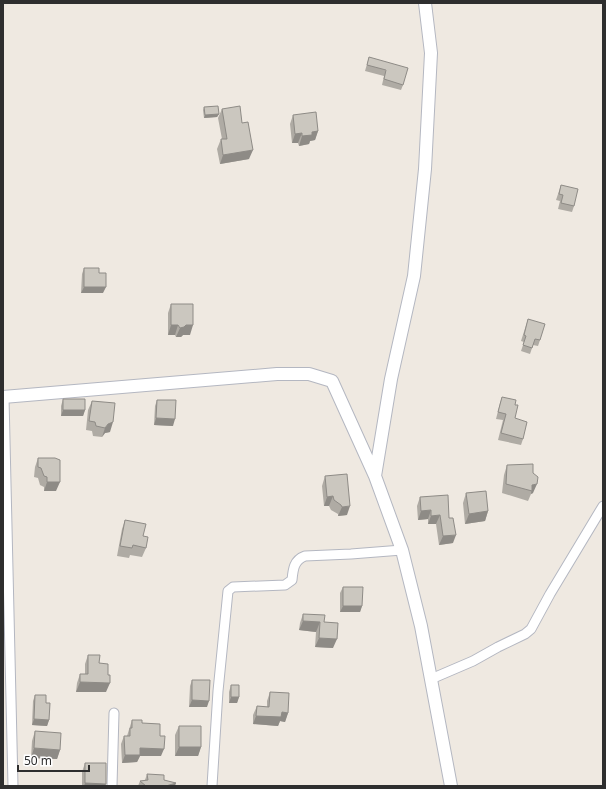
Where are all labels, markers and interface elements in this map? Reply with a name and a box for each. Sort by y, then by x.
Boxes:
scale bar [18,747,89,773]
text: 50 m [24,752,52,769]

